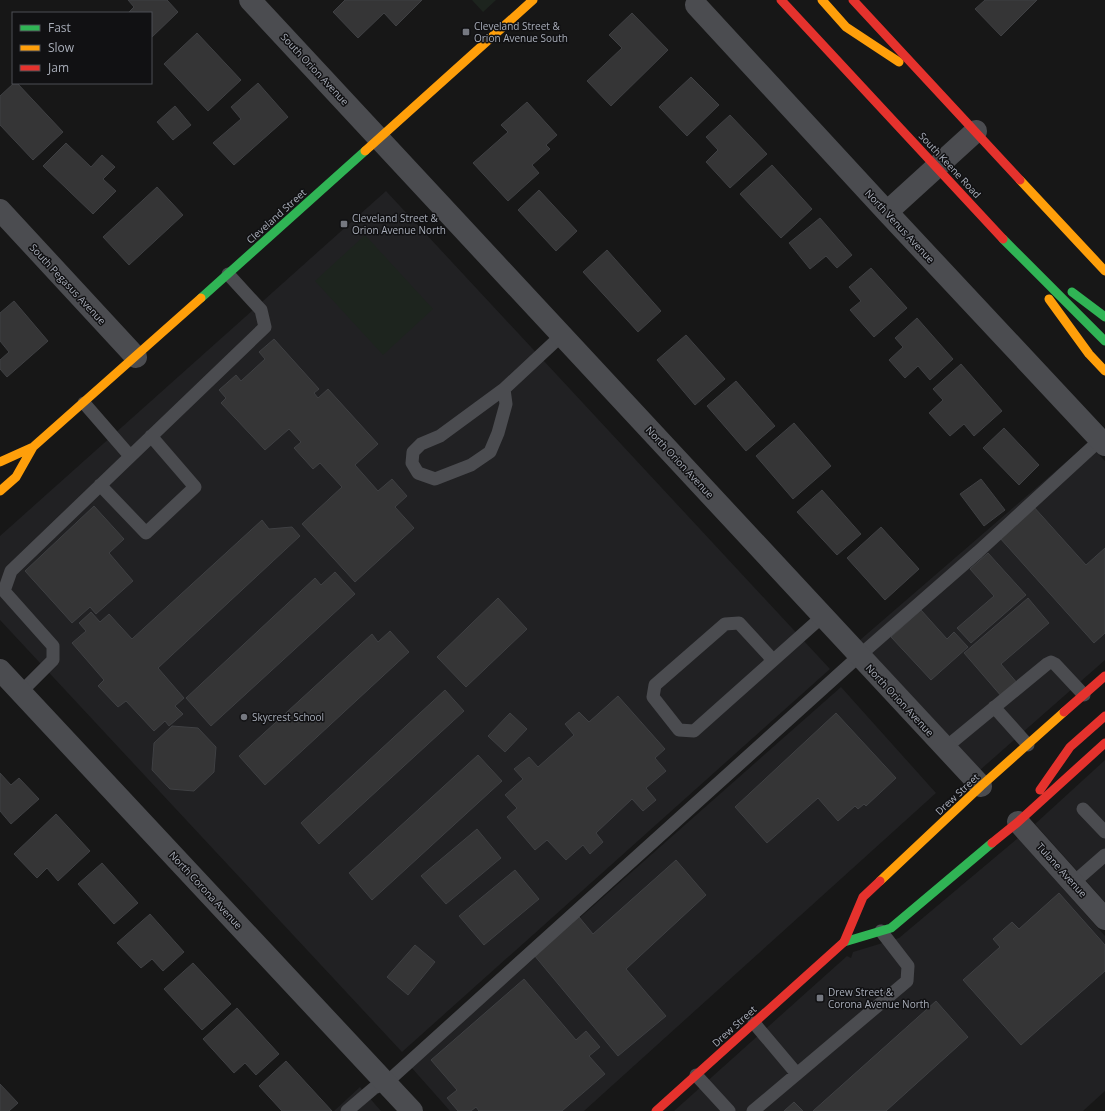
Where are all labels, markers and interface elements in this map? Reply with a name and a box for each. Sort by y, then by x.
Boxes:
legend [12,12,152,84]
text: Fast [48,19,71,36]
place label: Cleveland Street & Orion Avenue South [474,19,568,45]
marker: Cleveland Street & Orion Avenue South [461,27,471,37]
street label: South Orion Avenue [278,30,352,108]
text: Slow [48,39,75,56]
text: Jam [47,59,69,76]
street label: South Keene Road [916,129,984,201]
street label: Cleveland Street [243,185,309,247]
street label: North Venus Avenue [862,186,938,266]
place label: Cleveland Street & Orion Avenue North [352,211,446,237]
marker: Cleveland Street & Orion Avenue North [339,219,349,229]
street label: South Pegasus Avenue [27,241,109,328]
street label: North Orion Avenue [643,423,717,501]
street label: North Orion Avenue [863,661,937,739]
place label: Skycrest School [252,710,324,724]
marker: Skycrest School [239,712,249,722]
street label: Drew Street [932,770,982,818]
street label: Tulane Avenue [1034,840,1091,901]
street label: North Corona Avenue [166,848,246,932]
place label: Drew Street & Corona Avenue North [828,985,929,1011]
marker: Drew Street & Corona Avenue North [815,993,825,1003]
street label: Drew Street [709,1002,760,1050]

